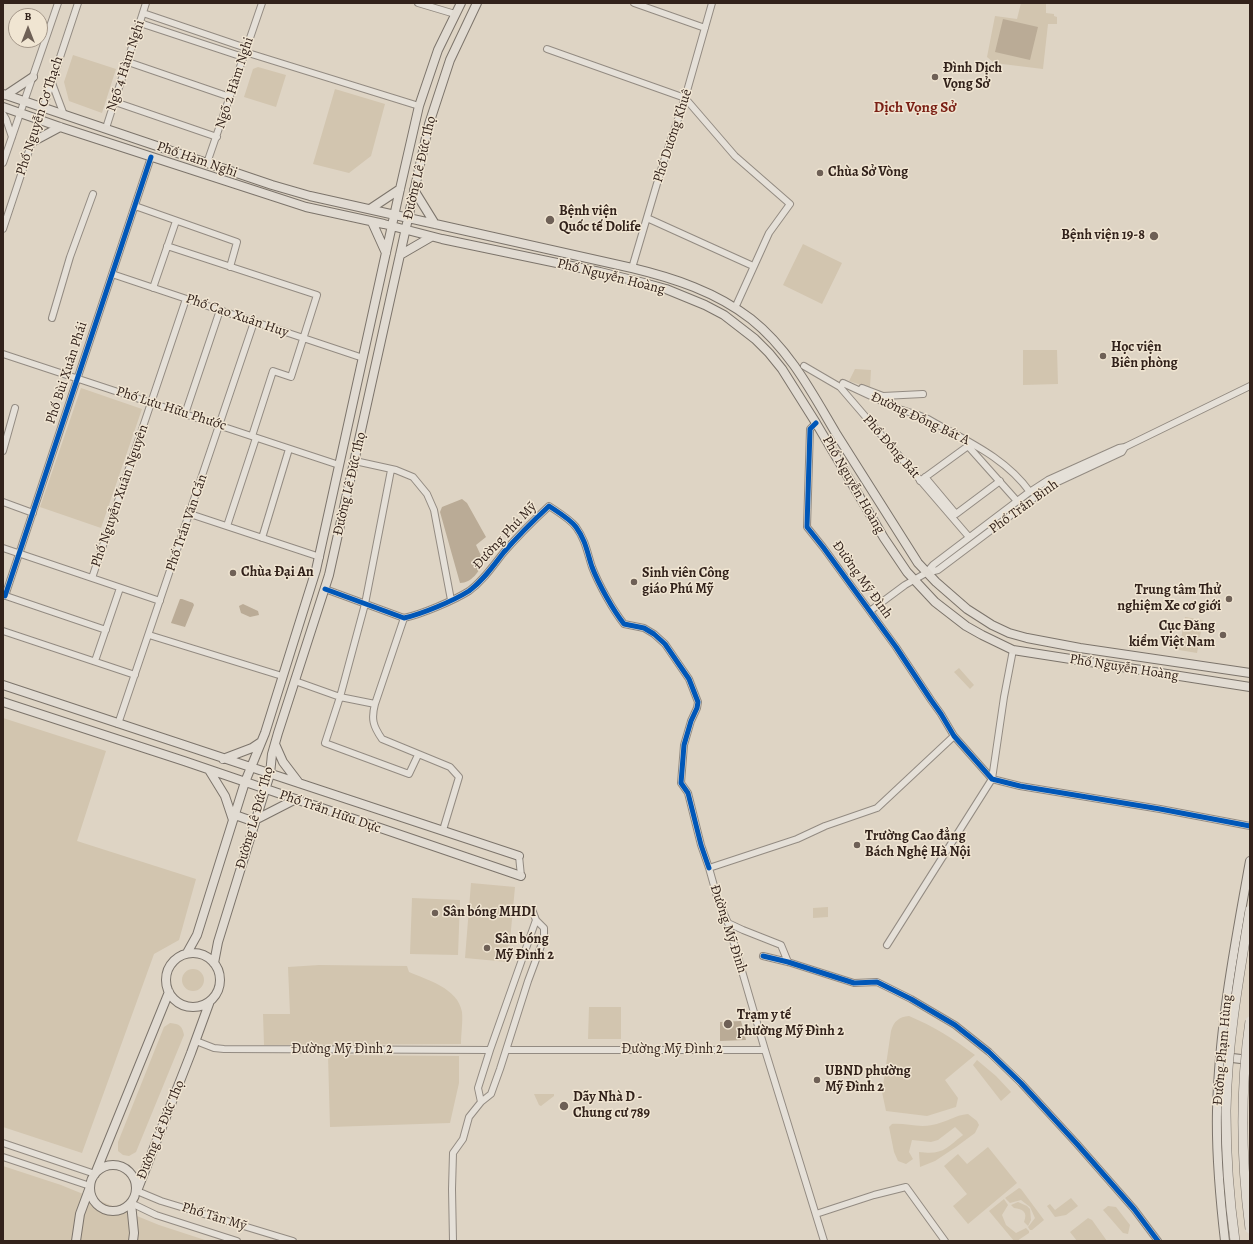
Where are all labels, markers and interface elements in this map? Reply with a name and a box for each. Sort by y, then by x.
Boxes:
north arrow [8,8,48,48]
text: B [25,9,31,24]
street label: Ngõ 4 Hàm Nghi [103,18,149,114]
street label: Ngõ 2 Hàm Nghi [212,35,258,131]
street label: Phố Nguyễn Cơ Thạch [13,54,67,178]
place label: Đình Dịch Vọng Sở [943,61,1002,94]
marker: Đình Dịch Vọng Sở [930,72,940,82]
street label: Phố Dương Khuê [650,87,696,185]
district label: Dịch Vọng Sở [874,99,956,117]
street label: Đường Lê Đức Thọ [400,115,440,221]
street label: Phố Hàm Nghi [154,138,240,182]
place label: Chùa Sở Vòng [828,165,908,181]
marker: Chùa Sở Vòng [815,168,825,178]
place label: Bệnh viện Quốc tế Dolife [559,204,641,236]
marker: Bệnh viện Quốc tế Dolife [544,214,556,226]
place label: Bệnh viện 19-8 [1061,228,1145,244]
marker: Bệnh viện 19-8 [1148,230,1160,242]
street label: Phố Nguyễn Hoàng [555,255,667,299]
street label: Phố Cao Xuân Huy [183,291,291,341]
street label: Phố Bùi Xuân Phái [43,320,91,426]
place label: Học viện Biên phòng [1111,340,1178,372]
marker: Học viện Biên phòng [1098,351,1108,361]
street label: Phố Lưu Hữu Phước [114,383,228,435]
street label: Đường Đồng Bát A [868,389,972,449]
street label: Phố Đồng Bát [859,412,923,482]
street label: Phố Nguyễn Xuân Nguyên [88,422,152,570]
street label: Đường Lê Đức Thọ [330,431,370,537]
street label: Phố Nguyễn Hoàng [818,433,888,537]
street label: Phố Trần Văn Cẩn [163,472,211,574]
street label: Phố Trần Bình [986,476,1062,538]
street label: Đường Phú Mỹ [470,499,540,573]
street label: Đường Mỹ Đình [828,538,896,622]
place label: Chùa Đại An [241,565,314,581]
place label: Sinh viên Công giáo Phú Mỹ [642,566,729,598]
marker: Chùa Đại An [228,568,238,578]
marker: Sinh viên Công giáo Phú Mỹ [629,577,639,587]
place label: Trung tâm Thử nghiệm Xe cơ giới [1117,583,1221,616]
marker: Trung tâm Thử nghiệm Xe cơ giới [1224,594,1234,604]
place label: Cục Đăng kiểm Việt Nam [1129,619,1215,652]
marker: Cục Đăng kiểm Việt Nam [1218,630,1228,640]
street label: Phố Nguyễn Hoàng [1068,651,1180,685]
street label: Đường Lê Đức Thọ [232,765,278,871]
street label: Phố Trần Hữu Dực [277,787,383,837]
place label: Trường Cao đẳng Bách Nghệ Hà Nội [865,829,971,862]
marker: Trường Cao đẳng Bách Nghệ Hà Nội [852,840,862,850]
street label: Đường Mỹ Đình [706,883,750,975]
place label: Sân bóng MHDI [443,905,536,921]
marker: Sân bóng MHDI [430,908,440,918]
place label: Sân bóng Mỹ Đình 2 [495,932,554,964]
marker: Sân bóng Mỹ Đình 2 [482,943,492,953]
street label: Đường Phạm Hùng [1210,994,1236,1106]
place label: Trạm y tế phường Mỹ Đình 2 [737,1008,844,1040]
marker: Trạm y tế phường Mỹ Đình 2 [722,1018,734,1030]
street label: Đường Mỹ Đình 2 [291,1042,393,1058]
street label: Đường Mỹ Đình 2 [621,1042,723,1058]
place label: UBND phường Mỹ Đình 2 [825,1064,911,1096]
marker: UBND phường Mỹ Đình 2 [812,1075,822,1085]
street label: Đường Lê Đức Thọ [133,1078,189,1182]
place label: Dãy Nhà D - Chung cư 789 [573,1090,650,1122]
marker: Dãy Nhà D - Chung cư 789 [558,1100,570,1112]
street label: Phố Tân Mỹ [180,1199,248,1235]

